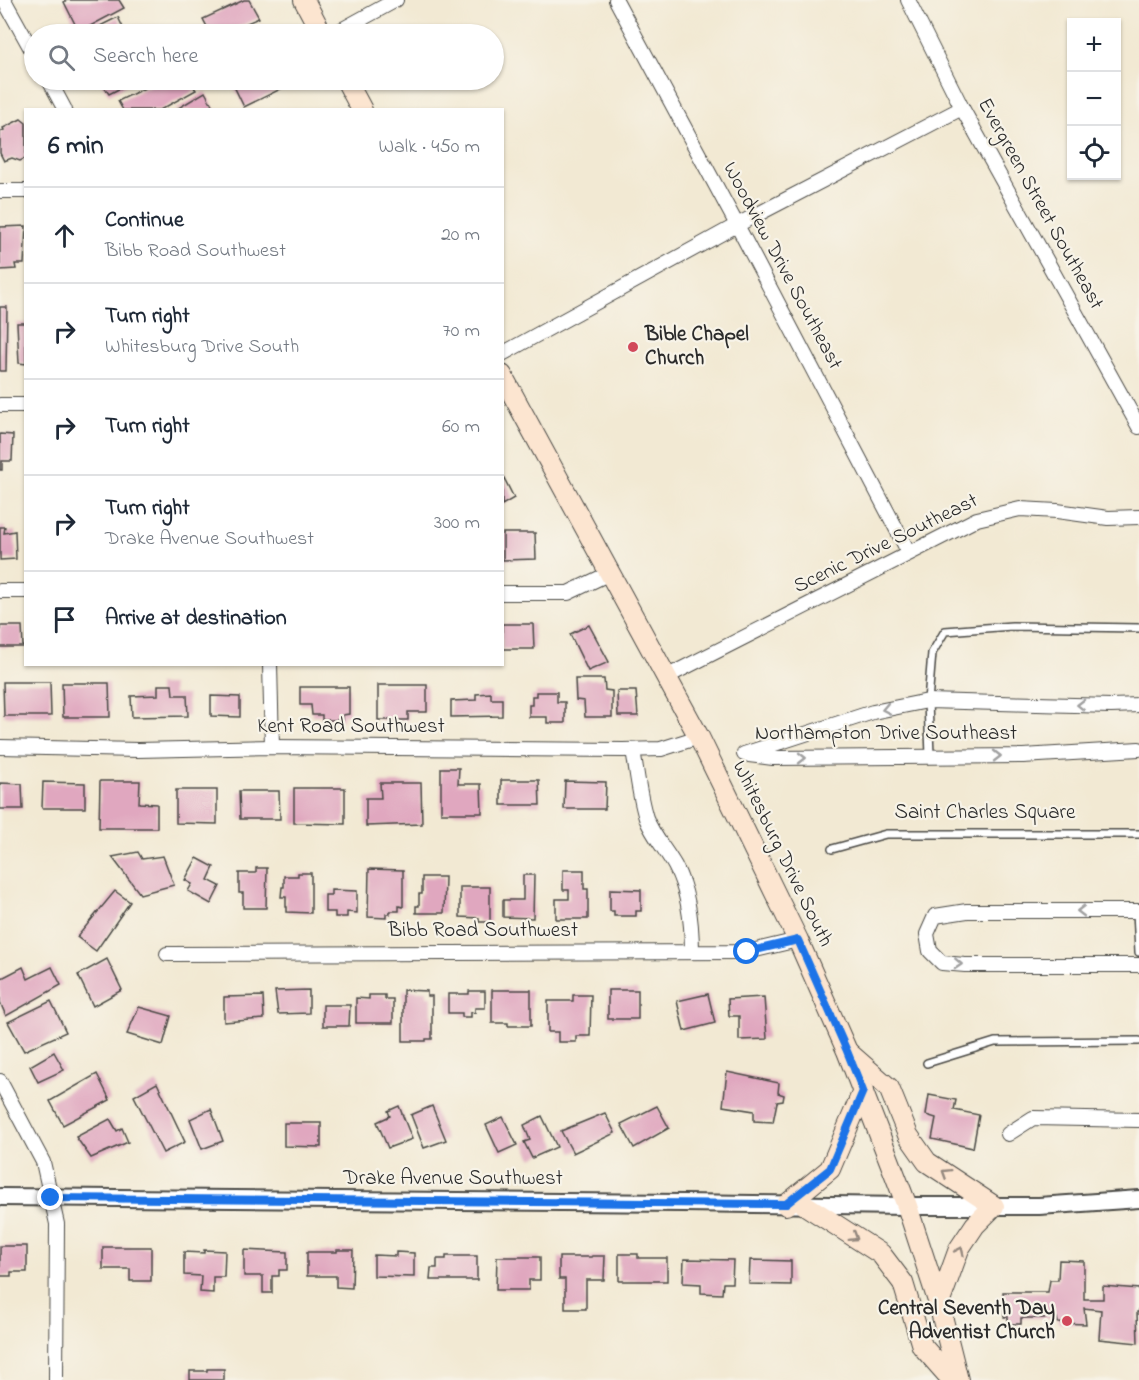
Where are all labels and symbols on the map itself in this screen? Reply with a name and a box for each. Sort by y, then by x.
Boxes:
street label: Evergreen Street Southeast [967,93,1111,316]
street label: Woodview Drive Southeast [714,157,850,375]
place label: Bible Chapel Church [644,320,749,374]
marker: Bible Chapel Church [626,340,640,354]
street label: Scenic Drive Southeast [789,486,983,602]
one-way arrow [1076,699,1085,711]
one-way arrow [882,702,892,715]
street label: Kent Road Southwest [257,712,445,742]
street label: Northampton Drive Southeast [755,719,1017,749]
one-way arrow [993,750,1002,762]
one-way arrow [798,751,807,764]
street label: Whitesburg Drive South [722,756,840,953]
street label: Saint Charles Square [895,798,1076,828]
one-way arrow [1076,905,1085,917]
street label: Bibb Road Southwest [387,916,578,946]
route start [733,938,759,964]
one-way arrow [953,957,962,970]
street label: Drake Avenue Southwest [342,1164,563,1194]
one-way arrow [942,1169,952,1181]
route end [37,1184,63,1210]
one-way arrow [847,1230,858,1241]
one-way arrow [952,1246,964,1257]
place label: Central Seventh Day Adventist Church [878,1294,1055,1348]
marker: Central Seventh Day Adventist Church [1060,1314,1074,1328]

